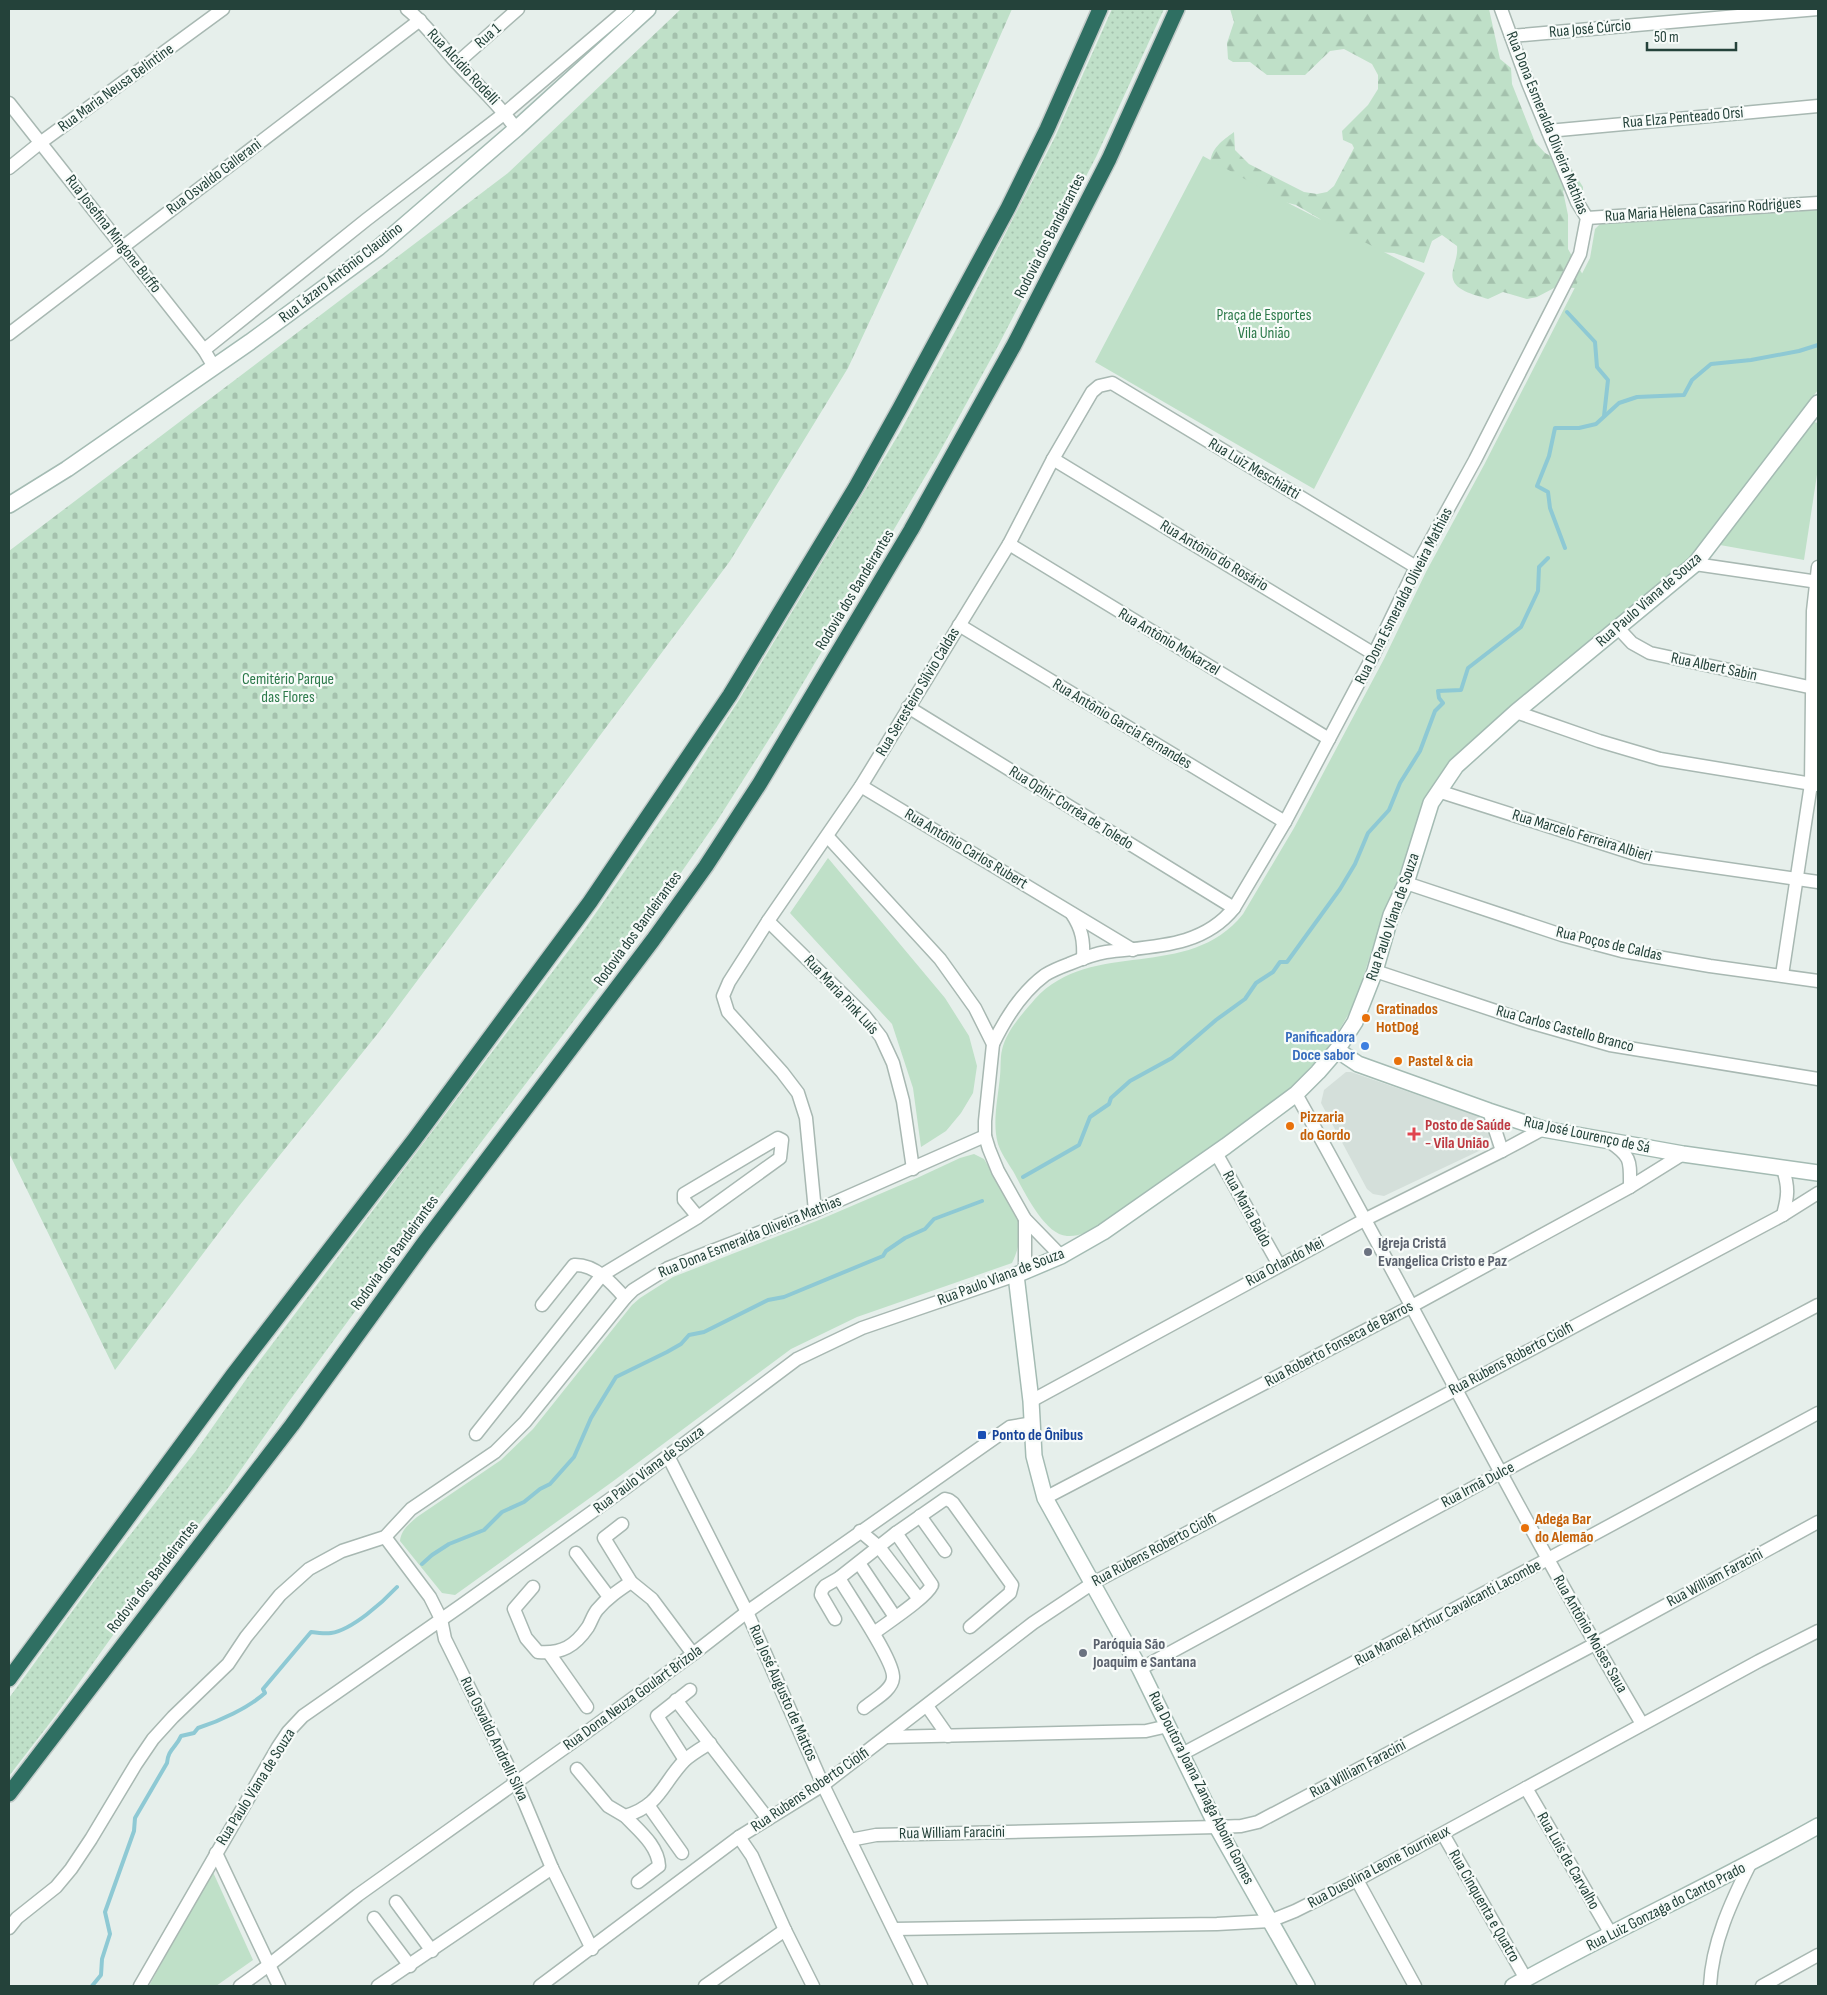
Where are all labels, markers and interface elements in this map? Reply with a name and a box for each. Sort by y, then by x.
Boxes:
street label: Rua José Cúrcio [1548,16,1632,42]
street label: Rua 1 [471,19,505,52]
scale bar [1647,20,1736,52]
street label: Rua Alcídio Rodelli [423,25,503,109]
text: 50 m [1654,28,1679,47]
street label: Rua Dona Esmeralda Oliveira Mathias [1502,29,1593,218]
street label: Rua Maria Neusa Belintine [54,40,178,136]
street label: Rua Elza Penteado Orsi [1622,103,1744,133]
street label: Rua Osvaldo Gallerani [163,135,265,219]
street label: Rodovia dos Bandeirantes [1010,170,1090,301]
street label: Rua Josefina Mingone Buffo [61,171,165,297]
street label: Rua Maria Helena Casarino Rodrigues [1604,194,1802,226]
street label: Rua Lázaro Antônio Claudino [275,219,407,327]
park label: Praça de Esportes Vila União [1216,306,1312,343]
street label: Rua Luiz Meschiatti [1205,434,1303,504]
street label: Rua Dona Esmeralda Oliveira Mathias [1351,504,1457,687]
street label: Rua Antônio do Rosário [1156,516,1272,596]
street label: Rodovia dos Bandeirantes [812,526,899,654]
street label: Rua Paulo Viana de Souza [1592,549,1706,651]
street label: Rua Antônio Mokarzel [1115,604,1223,680]
street label: Rua Seresteiro Sílvio Caldas [872,624,964,760]
street label: Rua Albert Sabin [1669,649,1759,685]
park label: Cemitério Parque das Flores [242,670,334,707]
street label: Rua Antônio Garcia Fernandes [1049,675,1195,773]
street label: Rua Ophir Corrêa de Toledo [1005,762,1137,854]
street label: Rua Antônio Carlos Rubert [901,805,1031,893]
street label: Rua Marcelo Ferreira Albieri [1510,806,1654,866]
street label: Rua Paulo Viana de Souza [1362,851,1424,983]
street label: Rodovia dos Bandeirantes [590,868,686,990]
street label: Rua Poços de Caldas [1554,923,1664,965]
street label: Rua Maria Pink Luís [800,951,883,1039]
place label: Gratinados HotDog [1376,1000,1438,1037]
street label: Rua Carlos Castello Branco [1494,1001,1636,1057]
marker: Gratinados HotDog [1360,1012,1372,1024]
place label: Panificadora Doce sabor [1285,1028,1355,1065]
marker: Panificadora Doce sabor [1359,1040,1371,1052]
place label: Pastel & cia [1408,1052,1473,1071]
marker: Pastel & cia [1392,1055,1404,1067]
place label: Pizzaria do Gordo [1300,1108,1351,1145]
street label: Rua José Lourenço de Sá [1522,1112,1652,1158]
place label: Posto de Saúde - Vila União [1425,1116,1511,1153]
marker: Pizzaria do Gordo [1284,1120,1296,1132]
marker: Posto de Saúde - Vila União [1407,1127,1421,1141]
street label: Rua Maria Baldo [1218,1168,1276,1250]
street label: Rua Dona Esmeralda Oliveira Mathias [656,1191,845,1282]
street label: Rodovia dos Bandeirantes [347,1192,443,1314]
street label: Rua Orlando Mei [1243,1233,1327,1291]
place label: Igreja Cristã Evangelica Cristo e Paz [1378,1234,1507,1271]
street label: Rua Paulo Viana de Souza [935,1244,1067,1310]
marker: Igreja Cristã Evangelica Cristo e Paz [1362,1246,1374,1258]
street label: Rua Roberto Fonseca de Barros [1262,1297,1417,1391]
street label: Rua Rubens Roberto Ciolfi [1446,1318,1576,1400]
street label: Rua Paulo Viana de Souza [590,1422,708,1518]
place label: Ponto de Ônibus [992,1426,1083,1445]
marker: Ponto de Ônibus [976,1429,988,1441]
street label: Rua Irmã Dulce [1438,1458,1518,1512]
street label: Rua Rubens Roberto Ciolfi [1089,1509,1219,1591]
place label: Adega Bar do Alemão [1534,1510,1593,1547]
street label: Rodovia dos Bandeirantes [103,1517,203,1637]
marker: Adega Bar do Alemão [1519,1522,1531,1534]
street label: Rua William Faracini [1664,1545,1766,1611]
street label: Rua Manoel Arthur Cavalcanti Lacombe [1352,1556,1544,1670]
street label: Rua Antônio Moises Saua [1549,1572,1631,1696]
street label: Rua José Augusto de Mattos [744,1622,822,1764]
place label: Paróquia São Joaquim e Santana [1092,1635,1196,1672]
street label: Rua Dona Neuza Goulart Brizola [560,1641,706,1755]
marker: Paróquia São Joaquim e Santana [1077,1647,1089,1659]
street label: Rua Osvaldo Andrelli Silva [456,1674,532,1804]
street label: Rua Doutora Joana Zanaga Aboim Gomes [1144,1688,1258,1888]
street label: Rua Paulo Viana de Souza [212,1725,300,1849]
street label: Rua William Faracini [1307,1736,1409,1802]
street label: Rua Rubens Roberto Ciolfi [747,1744,873,1836]
street label: Rua Luís de Carvalho [1532,1809,1604,1913]
street label: Rua Dusolina Leone Tournieux [1305,1821,1453,1913]
street label: Rua William Faracini [899,1823,1005,1843]
street label: Rua Cinquenta e Quatro [1444,1847,1524,1965]
street label: Rua Luiz Gonzaga do Canto Prado [1583,1859,1749,1955]

